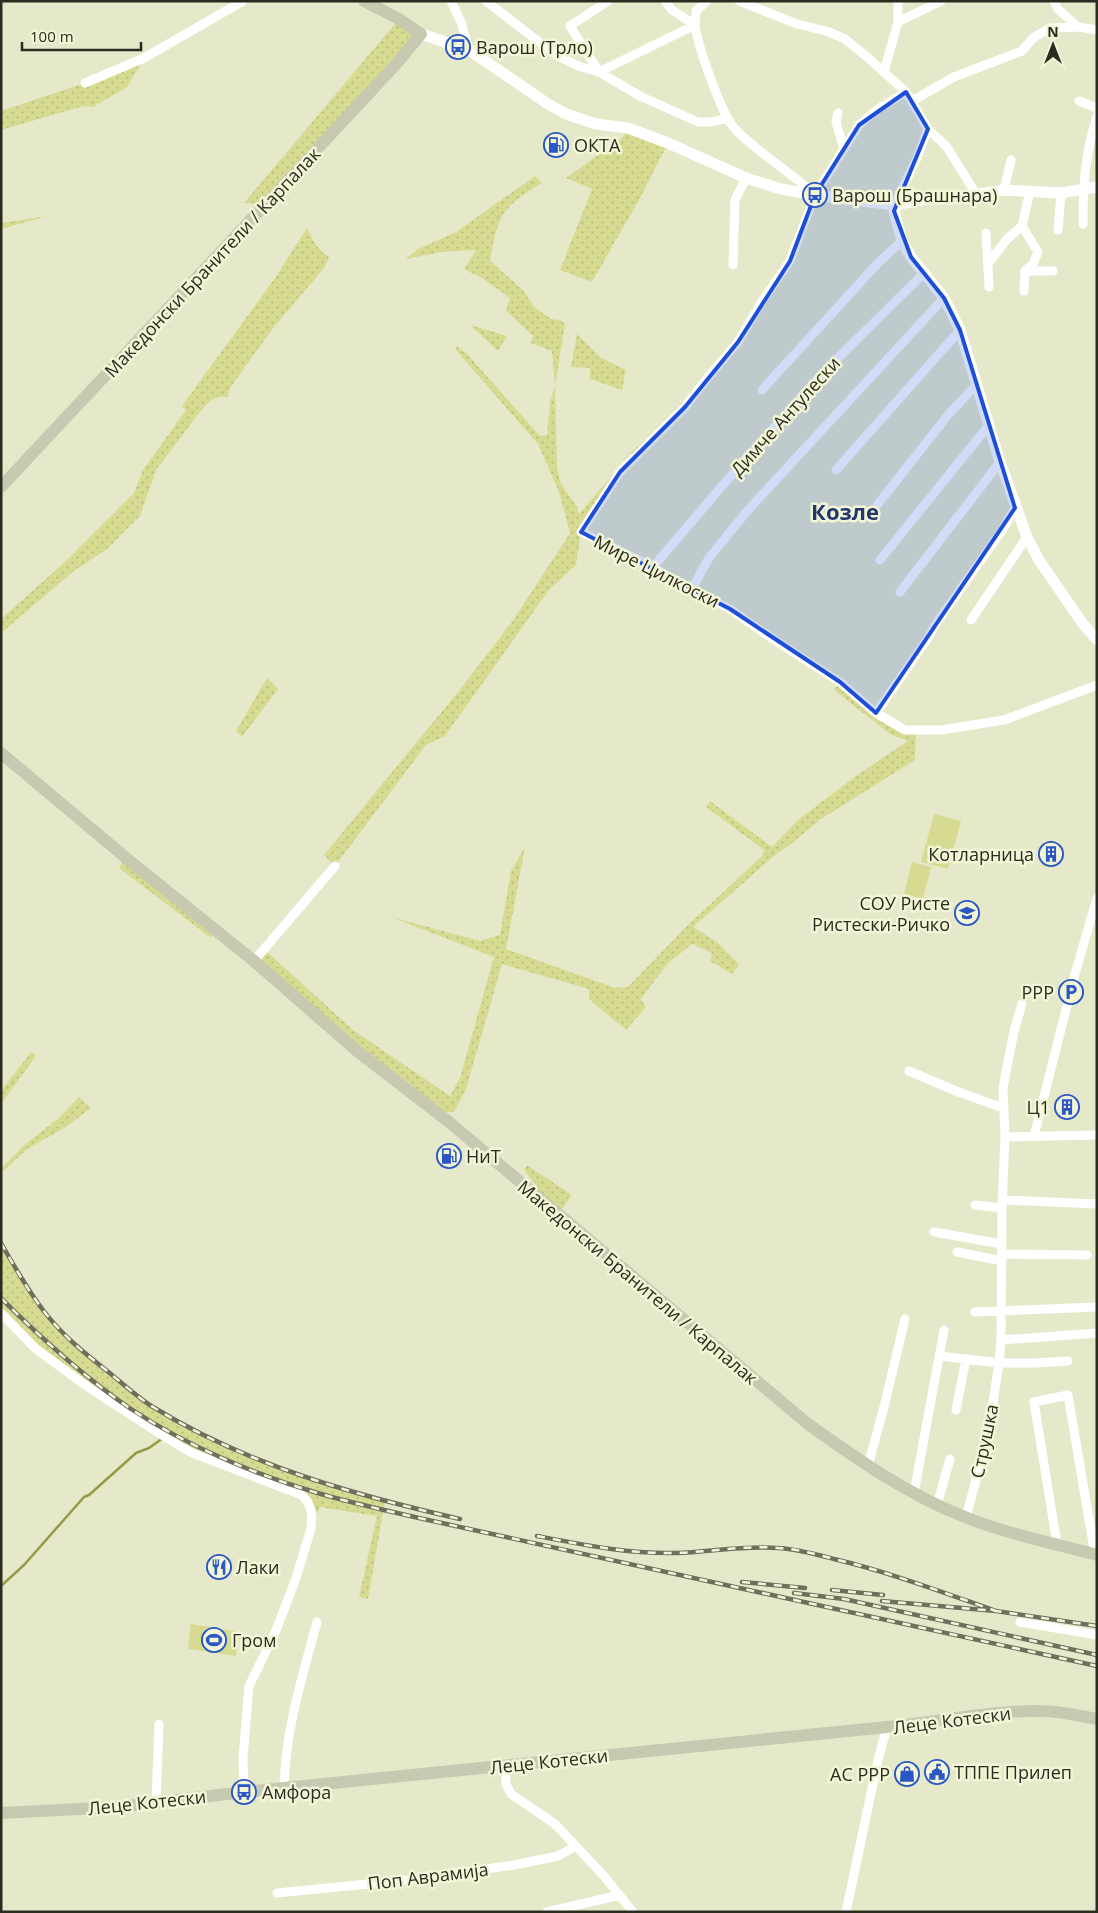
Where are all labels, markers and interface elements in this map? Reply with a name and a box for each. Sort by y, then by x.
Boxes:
scale bar [22,20,141,52]
north arrow [1028,20,1078,70]
text: N [1047,22,1059,41]
text: 100 m [30,26,74,46]
bus stop icon: Варош (Трло) [445,34,471,60]
place label: Варош (Трло) [476,35,593,59]
fuel station icon: ОКТА [543,132,569,158]
place label: ОКТА [574,133,621,157]
street label: Македонски Бранители / Карпалак [99,141,326,382]
bus stop icon: Варош (Брашнара) [802,182,828,208]
place label: Варош (Брашнара) [832,183,997,207]
street label: Димче Антулески [725,351,845,481]
district label: Козле [811,496,879,526]
street label: Мире Цилкоски [590,529,724,613]
building icon: Котларница [1038,841,1064,867]
place label: Котларница [928,842,1034,866]
place label: СОУ Ристе Ристески-Ричко [812,891,950,936]
school or university icon: СОУ Ристе Ристески-Ричко [954,900,980,926]
parking icon: РРР [1058,979,1084,1005]
place label: РРР [1022,980,1054,1004]
building icon: Ц1 [1054,1094,1080,1120]
place label: Ц1 [1026,1095,1050,1119]
fuel station icon: НиТ [436,1143,462,1169]
place label: НиТ [466,1144,501,1168]
street label: Македонски Бранители / Карпалак [513,1174,763,1390]
street label: Струшка [964,1402,1004,1480]
restaurant icon: Лаки [206,1554,232,1580]
place label: Лаки [236,1555,279,1579]
sports icon: Гром [201,1627,227,1653]
place label: Гром [232,1628,276,1652]
street label: Леце Котески [892,1701,1012,1739]
street label: Леце Котески [489,1743,609,1779]
public building icon: ТППЕ Прилеп [924,1759,950,1785]
place label: ТППЕ Прилеп [954,1760,1072,1784]
shop icon: АС РРР [894,1761,920,1787]
place label: АС РРР [830,1762,890,1786]
bus stop icon: Амфора [231,1779,257,1805]
place label: Амфора [262,1780,331,1804]
street label: Леце Котески [87,1784,207,1820]
street label: Поп Аврамија [366,1857,490,1895]

